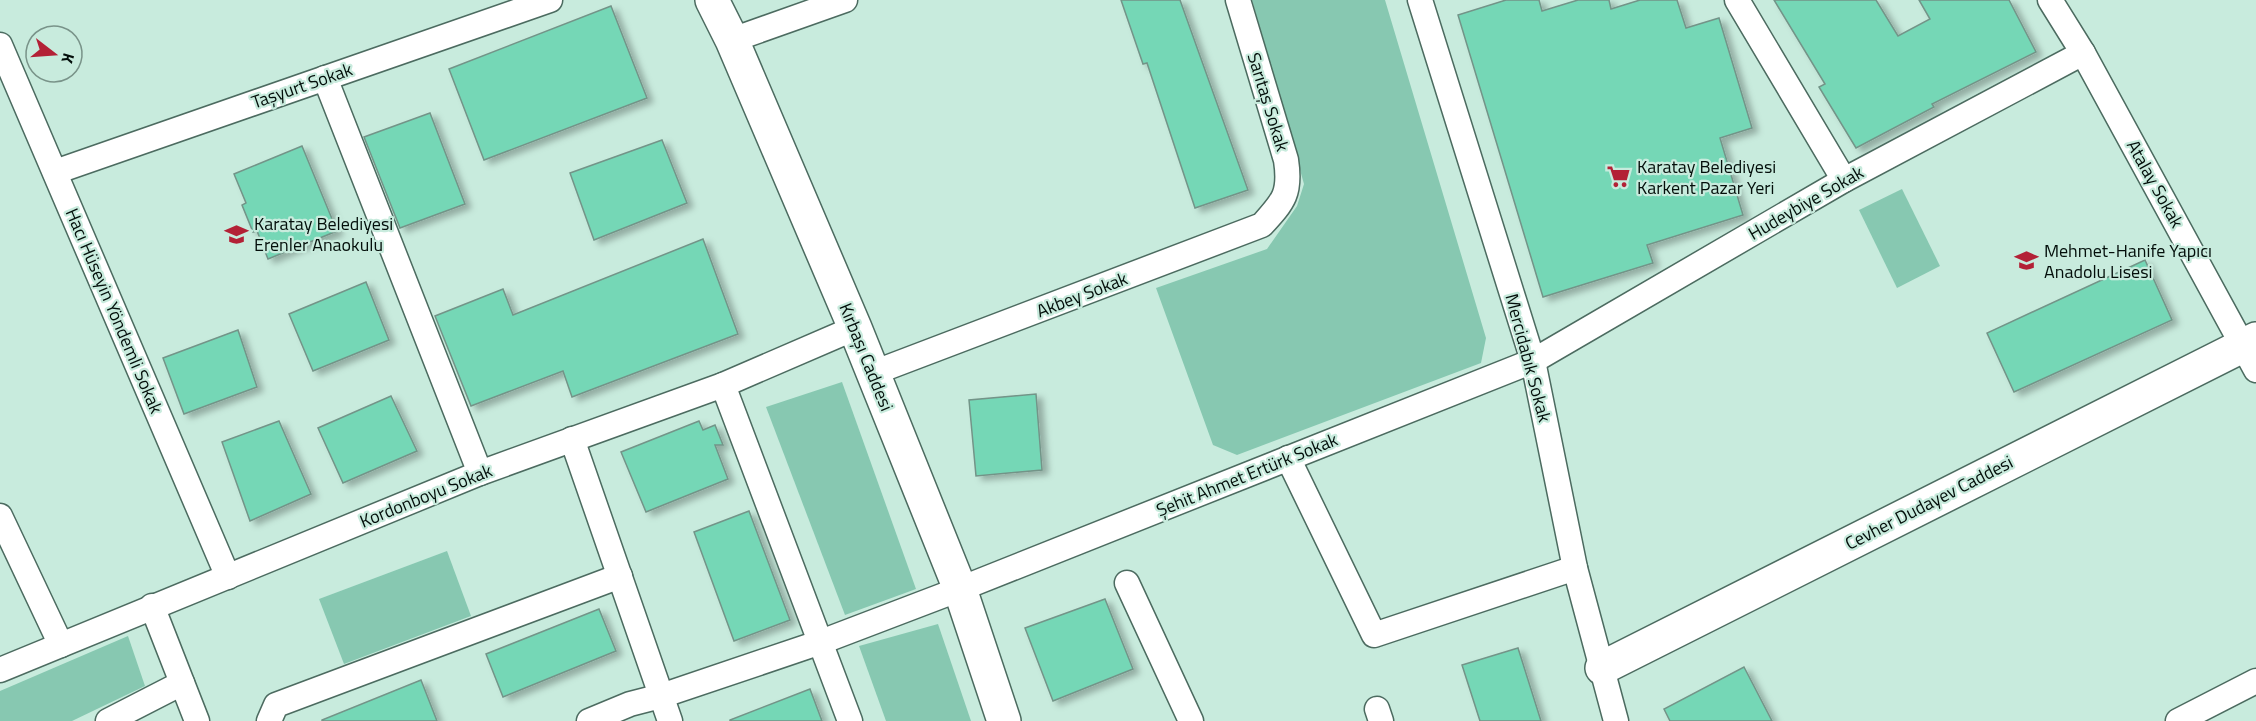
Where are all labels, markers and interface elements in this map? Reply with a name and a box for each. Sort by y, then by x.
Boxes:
north arrow [24,24,84,84]
street label: Sarıtaş Sokak [1241,49,1296,155]
text: K [55,50,81,67]
street label: Taşyurt Sokak [248,55,356,115]
street label: Atalay Sokak [2120,135,2191,233]
place label: Karatay Belediyesi Karkent Pazar Yeri [1637,153,1776,201]
street label: Hudeybiye Sokak [1743,158,1869,247]
supermarket icon: Karatay Belediyesi Karkent Pazar Yeri [1606,164,1632,190]
street label: Hacı Hüseyin Yöndemli Sokak [59,204,170,418]
place label: Karatay Belediyesi Erenler Anaokulu [254,210,393,258]
school or university icon: Karatay Belediyesi Erenler Anaokulu [223,221,249,247]
place label: Mehmet-Hanife Yapıcı Anadolu Lisesi [2044,237,2212,285]
school or university icon: Mehmet-Hanife Yapıcı Anadolu Lisesi [2013,248,2039,274]
street label: Akbey Sokak [1032,265,1132,324]
street label: Mercidabık Sokak [1498,291,1559,425]
street label: Kırbaşı Caddesi [833,299,900,415]
street label: Şehit Ahmet Ertürk Sokak [1152,426,1342,523]
street label: Cevher Dudayev Caddesi [1840,448,2017,557]
street label: Kordonboyu Sokak [356,457,496,534]

